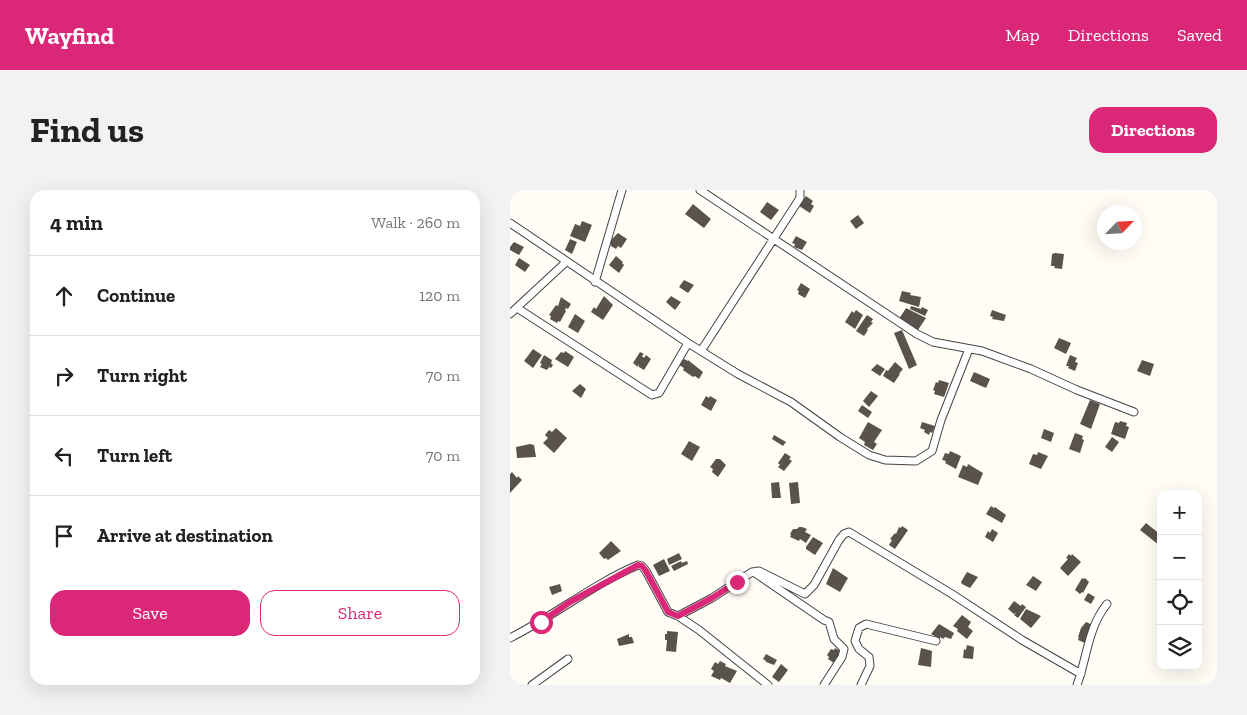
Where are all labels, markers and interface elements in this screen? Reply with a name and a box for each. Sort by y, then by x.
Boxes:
text: Wayfind [25,21,114,50]
text: Map [1005,24,1040,46]
text: Directions [1068,24,1149,46]
text: Saved [1177,24,1222,46]
button: Directions [1089,107,1217,153]
text: Find us [30,109,144,151]
north arrow [1097,205,1142,250]
text: 4 min [50,210,103,235]
text: Walk · 260 m [371,213,460,232]
icon: ahead [50,282,78,310]
text: Continue [97,284,175,307]
text: 120 m [419,286,460,305]
icon: right [50,362,78,390]
text: Turn right [97,364,187,387]
text: 70 m [426,366,460,385]
icon: left [50,442,78,470]
text: Turn left [97,444,172,467]
text: 70 m [426,446,460,465]
map controls [1157,490,1202,670]
button: + [1157,490,1202,535]
icon: arrive [50,522,78,550]
text: Arrive at destination [97,524,273,547]
button: − [1157,535,1202,580]
route end [726,571,749,594]
button: locate [1157,580,1202,625]
button: Save [50,590,250,636]
button: Share [260,590,460,636]
route start [530,611,553,634]
button: layers [1157,625,1202,670]

